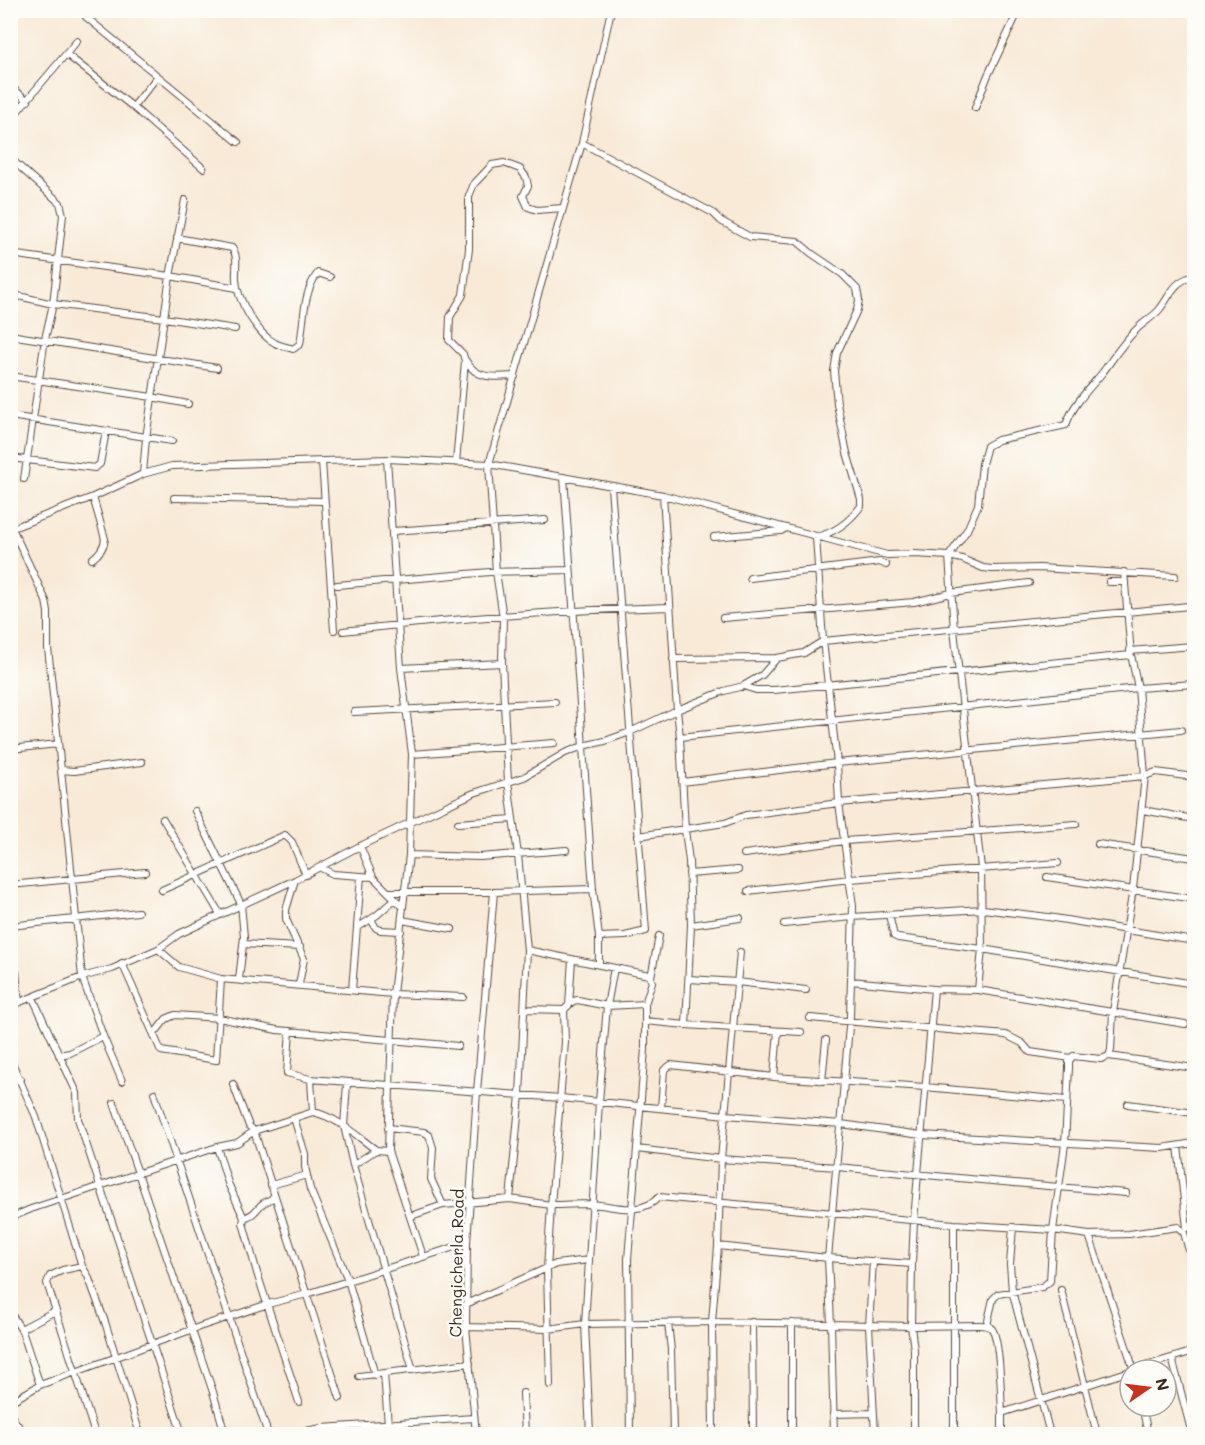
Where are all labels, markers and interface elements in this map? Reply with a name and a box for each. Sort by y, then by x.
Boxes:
street label: Chengicherla Road [444,1188,468,1338]
north arrow [1118,1358,1178,1418]
text: N [1151,1376,1175,1393]

